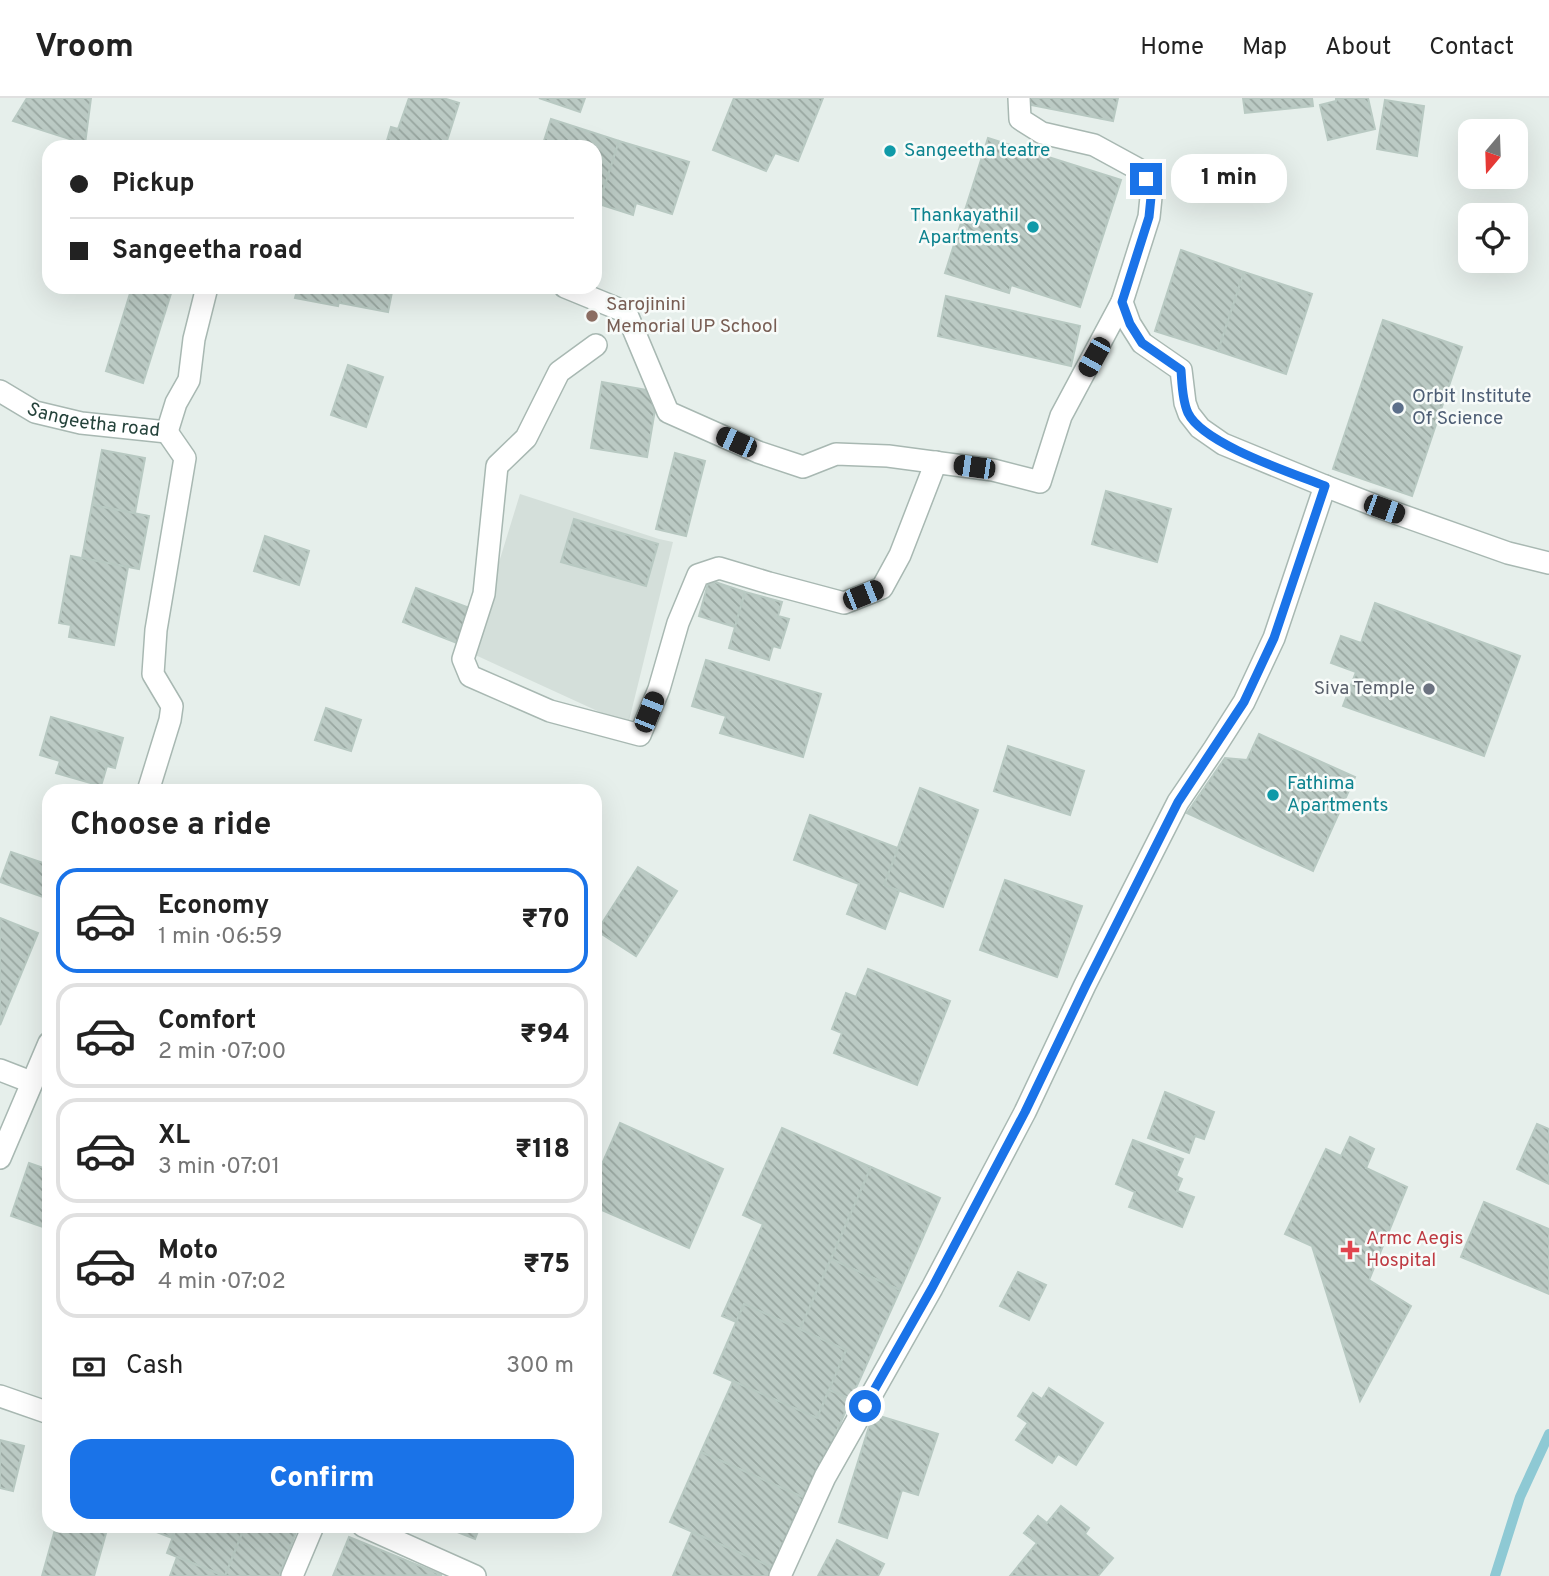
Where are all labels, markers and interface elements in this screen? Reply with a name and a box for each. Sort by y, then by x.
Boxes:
text: Vroom [35,27,134,69]
text: Home [1140,33,1204,63]
text: Map [1242,33,1287,63]
text: About [1325,33,1391,63]
text: Contact [1429,33,1514,63]
north arrow [1458,119,1528,189]
map controls [1458,119,1528,273]
place label: Sangeetha teatre [904,139,1050,163]
marker: Sangeetha teatre [882,143,898,159]
callout: 1 min [1170,154,1286,204]
route end [1130,163,1162,195]
text: 1 min [1201,164,1257,193]
text: Pickup [112,168,195,201]
button: locate [1458,203,1528,273]
place label: Thankayathil Apartments [910,204,1019,250]
marker: Thankayathil Apartments [1025,219,1041,235]
text: Sangeetha road [112,235,303,268]
place label: Sarojinini Memorial UP School [606,293,778,339]
marker: Sarojinini Memorial UP School [584,308,600,324]
car [1075,334,1114,380]
place label: Orbit Institute Of Science [1412,385,1531,431]
street label: Sangeetha road [22,398,161,443]
marker: Orbit Institute Of Science [1390,400,1406,416]
car [713,424,760,460]
car [952,454,997,480]
car [1361,492,1408,526]
car [840,577,887,613]
place label: Siva Temple [1314,677,1415,701]
marker: Siva Temple [1421,681,1437,697]
car [632,689,667,735]
place label: Fathima Apartments [1287,772,1388,818]
marker: Fathima Apartments [1265,787,1281,803]
text: Choose a ride [70,806,271,846]
icon: car [74,889,137,952]
text: Economy [158,890,269,923]
text: ₹70 [521,904,570,937]
text: 1 min · 06:59 [158,923,283,952]
icon: car [74,1004,137,1067]
text: Comfort [158,1005,256,1038]
text: ₹94 [520,1019,570,1052]
text: 2 min · 07:00 [158,1038,286,1067]
icon: car [74,1119,137,1182]
text: XL [158,1120,190,1153]
text: ₹118 [515,1134,570,1167]
text: 3 min · 07:01 [158,1153,280,1182]
place label: Armc Aegis Hospital [1366,1227,1464,1273]
icon: car [74,1234,137,1297]
text: Moto [158,1235,218,1268]
marker: Armc Aegis Hospital [1340,1240,1360,1260]
text: ₹75 [523,1249,570,1282]
text: 4 min · 07:02 [158,1268,286,1297]
icon: cash [70,1348,108,1386]
text: Cash [126,1350,183,1383]
text: 300 m [506,1352,574,1381]
route start [849,1390,881,1422]
button: Confirm [70,1439,574,1519]

